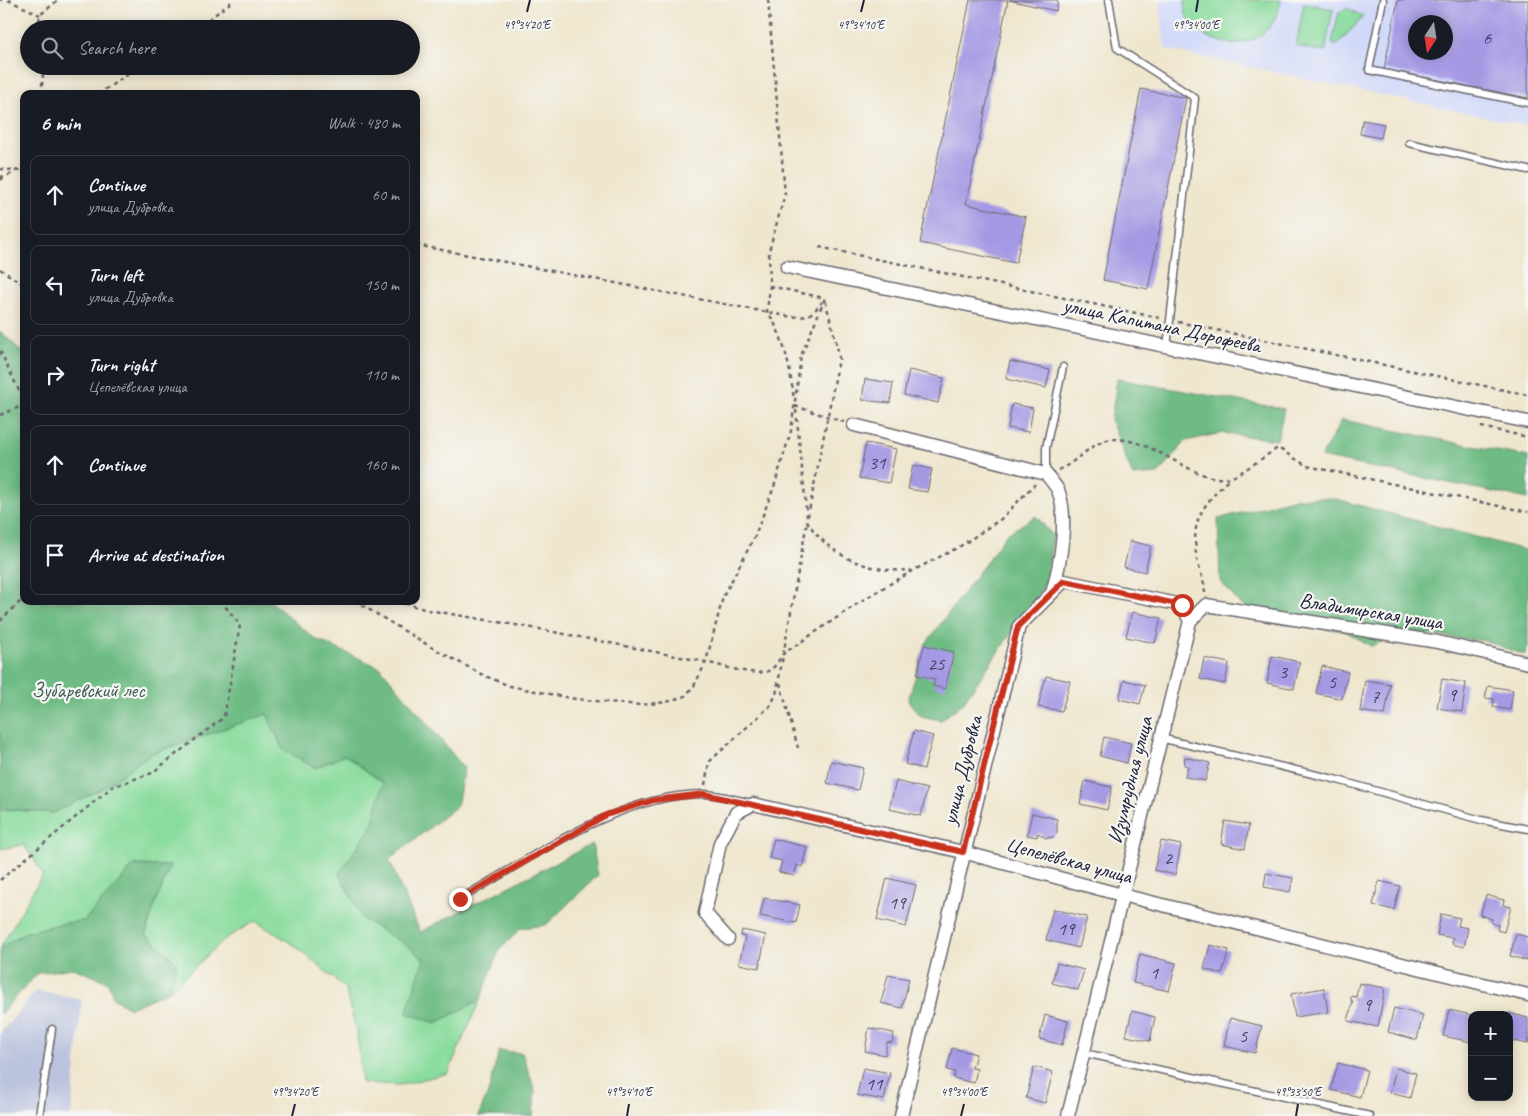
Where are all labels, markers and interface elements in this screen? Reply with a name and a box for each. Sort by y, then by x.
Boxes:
north arrow [1408,15,1453,60]
text: 49°34'20"E [504,17,552,33]
text: 49°34'10"E [838,17,886,33]
text: 49°34'00"E [1173,17,1221,33]
search box [20,20,420,75]
house number: 6 [1483,26,1493,50]
icon: search [38,34,66,62]
text: Search here [78,36,155,60]
text: 6 min [40,110,81,136]
text: Walk · 480 m [328,113,400,133]
text: Continue [88,173,145,197]
icon: ahead [41,181,69,209]
text: 60 m [372,185,399,205]
text: улица Дубровка [88,197,173,217]
text: Turn left [88,263,143,287]
icon: left [41,271,69,299]
text: 150 m [365,275,399,295]
text: улица Дубровка [88,287,173,307]
street label: улица Капитана Дорофеева [1059,291,1265,359]
text: Turn right [88,353,155,377]
icon: right [41,361,69,389]
text: 110 m [365,365,399,385]
text: Цепелёвская улица [88,377,187,397]
icon: ahead [41,451,69,479]
house number: 31 [868,451,887,475]
text: Continue [88,453,145,477]
text: 160 m [365,455,399,475]
icon: arrive [41,541,69,569]
text: Arrive at destination [88,543,224,567]
street label: Владимирская улица [1298,587,1446,635]
route start [1171,594,1194,617]
house number: 25 [927,652,946,676]
house number: 3 [1279,660,1289,684]
house number: 5 [1328,670,1338,694]
park label: Зубаревский лес [31,677,146,703]
house number: 9 [1448,683,1458,707]
house number: 7 [1371,685,1381,709]
street label: улица Дубровка [935,710,989,829]
street label: Изумрудная улица [1102,712,1160,846]
street label: Цепелёвская улица [1003,831,1136,890]
house number: 2 [1164,846,1174,870]
route end [449,888,472,911]
house number: 19 [888,891,907,915]
house number: 19 [1057,917,1076,941]
house number: 1 [1150,961,1160,985]
house number: 9 [1363,993,1373,1017]
map controls [1468,1011,1513,1101]
button: + [1468,1011,1513,1056]
house number: 5 [1239,1024,1249,1048]
button: − [1468,1056,1513,1101]
house number: 11 [865,1072,884,1096]
text: 49°34'20"E [272,1084,320,1100]
text: 49°34'10"E [606,1084,654,1100]
text: 49°34'00"E [941,1084,989,1100]
text: 49°33'50"E [1275,1084,1323,1100]

